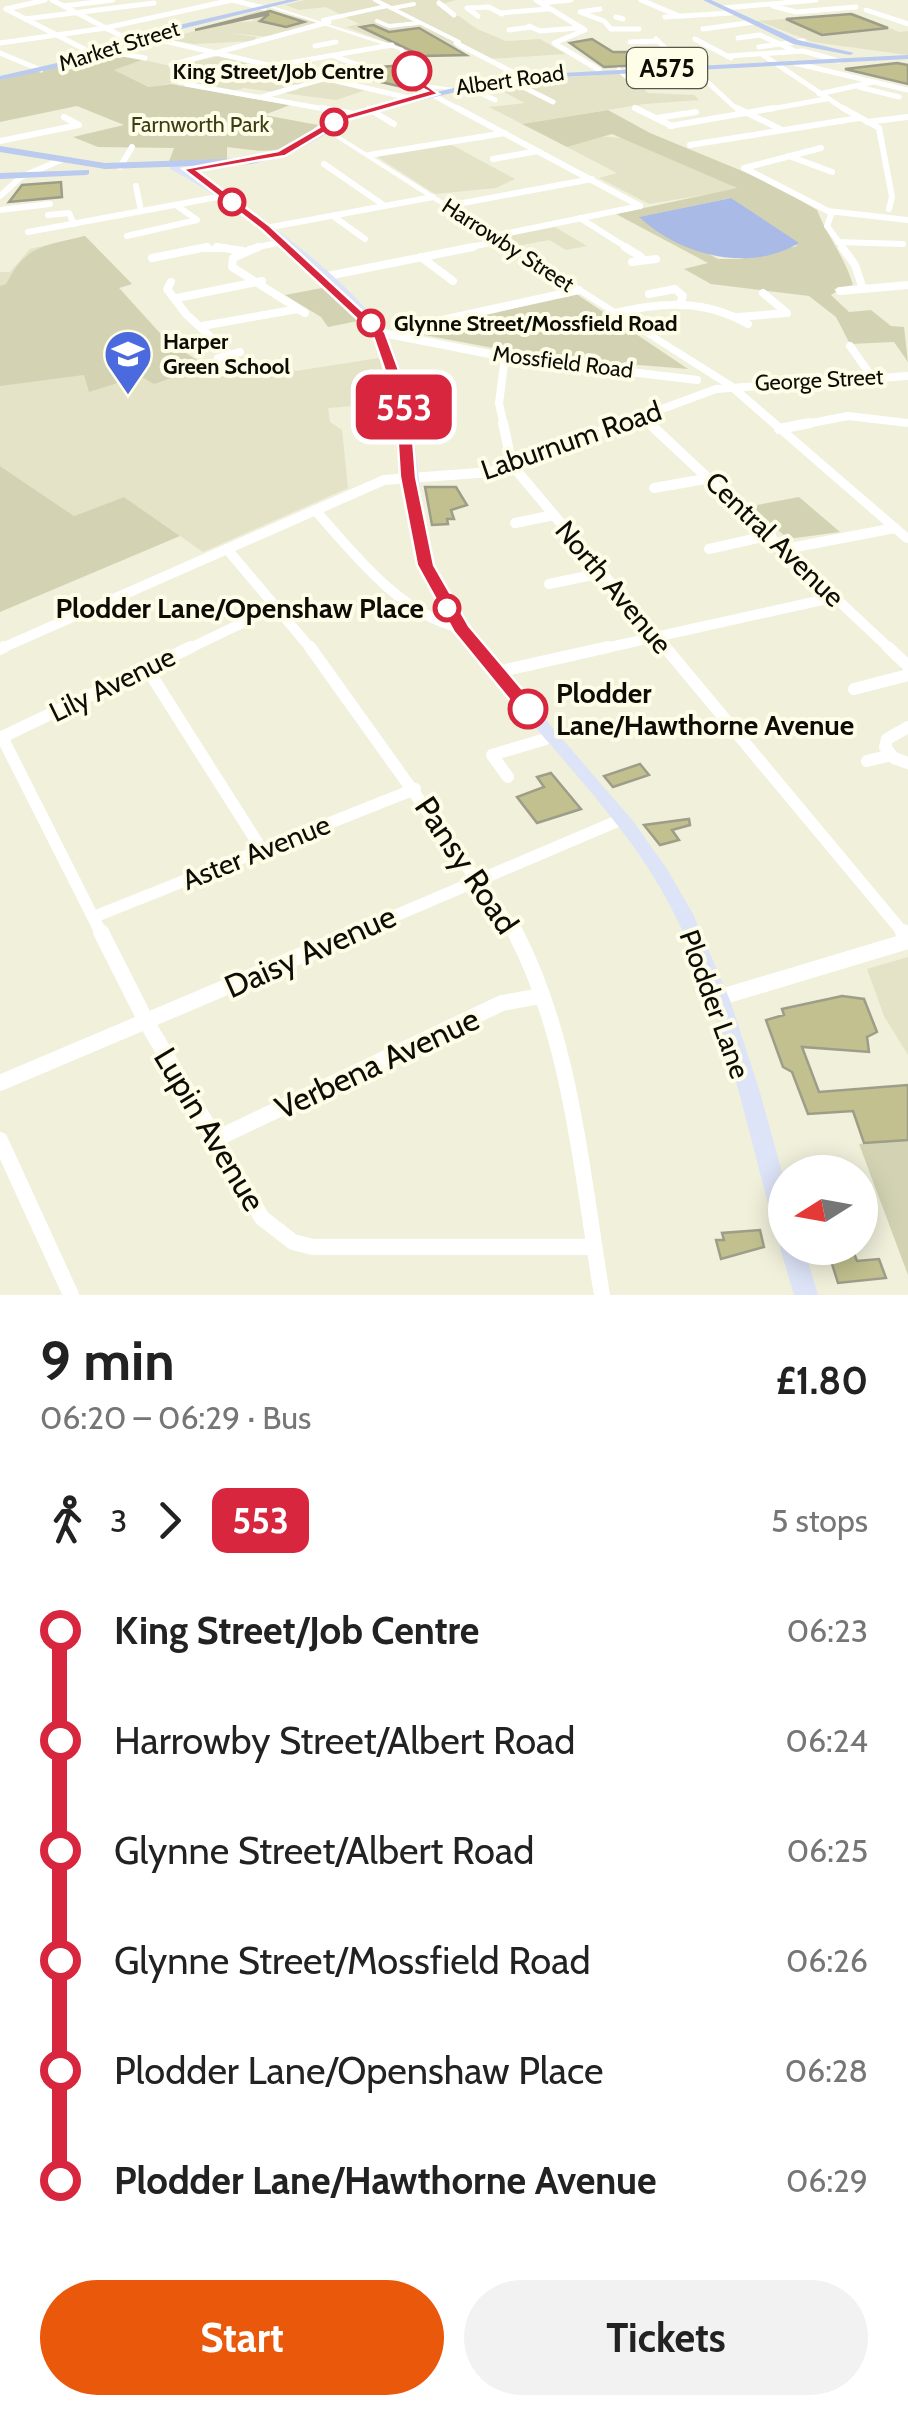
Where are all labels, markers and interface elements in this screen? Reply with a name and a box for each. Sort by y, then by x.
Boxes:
street label: Market Street [55,15,183,77]
road number: A575 [627,48,707,88]
marker: King Street/Job Centre [393,52,431,90]
place label: King Street/Job Centre [173,58,384,85]
street label: Albert Road [454,59,566,101]
unlabelled marker [321,109,347,135]
park label: Farnworth Park [131,111,269,138]
unlabelled marker [219,189,245,215]
street label: Harrowby Street [437,192,580,298]
marker: Glynne Street/Mossfield Road [358,310,384,336]
place label: Glynne Street/Mossfield Road [394,310,677,337]
school or university icon: Harper Green School [102,328,154,396]
place label: Harper Green School [163,328,290,380]
street label: Mossfield Road [491,340,635,384]
street label: George Street [754,363,884,397]
line badge: 553 [346,374,462,440]
text: 553 [376,386,432,429]
street label: Laburnum Road [476,393,666,487]
street label: Central Avenue [699,464,851,614]
street label: North Avenue [548,514,680,660]
place label: Plodder Lane/Openshaw Place [55,591,424,625]
marker: Plodder Lane/Openshaw Place [434,595,460,621]
street label: Lily Avenue [44,639,180,729]
place label: Plodder Lane/Hawthorne Avenue [556,676,854,742]
marker: Plodder Lane/Hawthorne Avenue [509,690,547,728]
street label: Pansy Road [407,789,527,941]
street label: Aster Avenue [177,807,335,897]
street label: Daisy Avenue [218,896,402,1006]
street label: Plodder Lane [672,925,758,1083]
street label: Verbena Avenue [269,999,485,1127]
street label: Lupin Avenue [146,1040,274,1218]
north arrow [768,1155,878,1265]
map controls [768,1155,878,1265]
text: 9 min [40,1327,175,1394]
text: £1.80 [776,1357,868,1404]
text: 06:20 – 06:29 · Bus [40,1398,311,1437]
icon: walk [40,1493,95,1548]
icon: forward [142,1493,197,1548]
text: 553 [232,1499,289,1542]
text: 3 [110,1501,127,1540]
text: 5 stops [771,1501,868,1540]
text: King Street/Job Centre [114,1607,479,1654]
text: 06:23 [787,1611,868,1650]
text: Harrowby Street/Albert Road [114,1717,575,1764]
text: 06:24 [786,1721,868,1760]
text: Glynne Street/Albert Road [114,1827,534,1874]
text: 06:25 [787,1831,868,1870]
text: Glynne Street/Mossfield Road [114,1937,591,1984]
text: 06:26 [786,1941,868,1980]
text: Plodder Lane/Openshaw Place [114,2047,603,2094]
text: 06:28 [785,2051,868,2090]
text: Plodder Lane/Hawthorne Avenue [114,2157,657,2204]
text: 06:29 [786,2161,868,2200]
button: Start [40,2280,444,2395]
button: Tickets [464,2280,868,2395]

